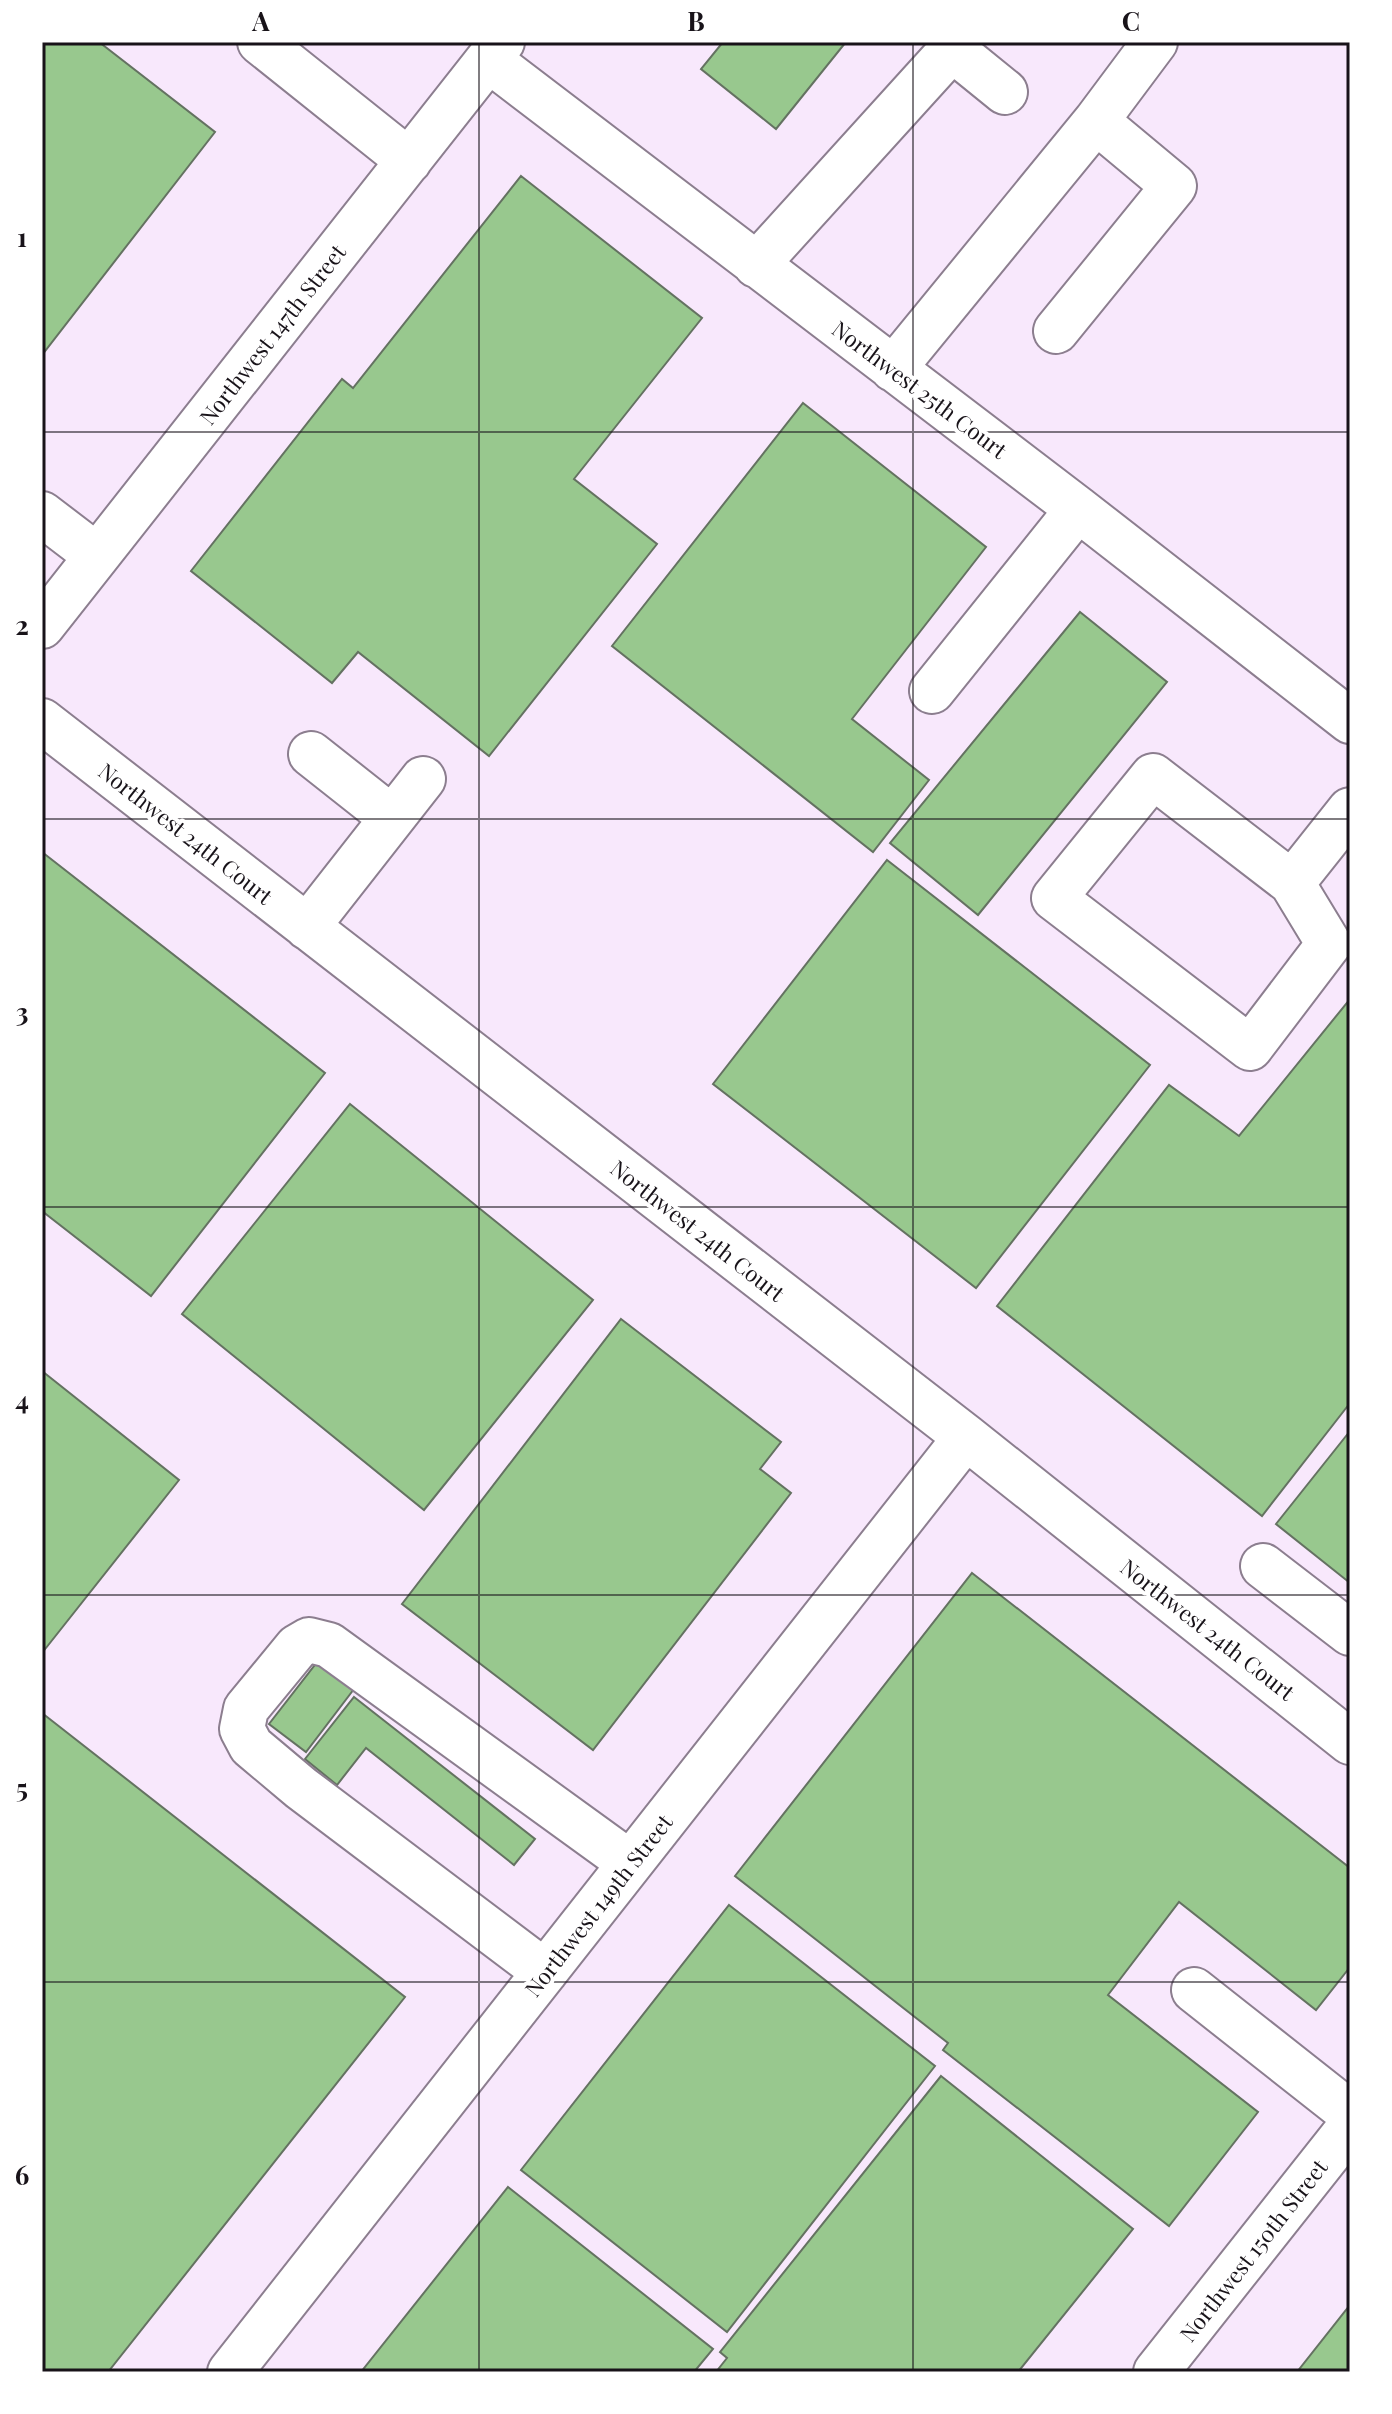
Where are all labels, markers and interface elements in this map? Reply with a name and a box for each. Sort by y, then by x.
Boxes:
text: A [251,3,270,38]
text: B [687,3,705,38]
text: C [1122,3,1140,38]
text: 1 [17,219,27,254]
street label: Northwest 147th Street [192,237,353,430]
street label: Northwest 25th Court [827,313,1014,465]
text: 2 [15,607,29,642]
street label: Northwest 24th Court [93,756,280,911]
text: 3 [16,994,28,1029]
street label: Northwest 24th Court [605,1153,792,1308]
text: 4 [15,1382,29,1417]
street label: Northwest 24th Court [1115,1552,1302,1707]
text: 5 [16,1770,28,1805]
street label: Northwest 149th Street [517,1807,679,2002]
street label: Northwest 150th Street [1172,2152,1334,2347]
text: 6 [15,2157,29,2192]

